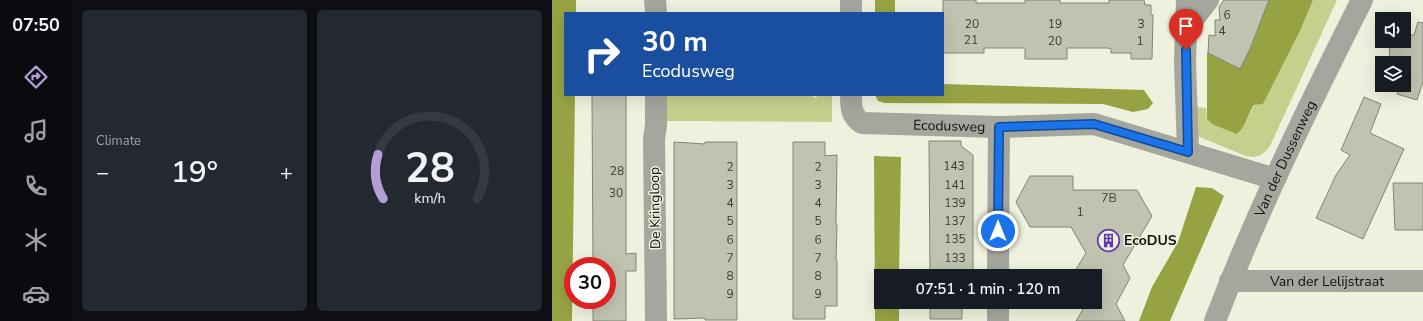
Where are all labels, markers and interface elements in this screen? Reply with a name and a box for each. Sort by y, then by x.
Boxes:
house number: 6 [1223,7,1231,23]
pin [1169,9,1203,50]
map controls [1375,12,1411,92]
button: sound [1375,12,1411,48]
text: 07:50 [12,13,60,37]
icon: arrive [1175,15,1197,37]
house number: 20 [965,16,979,32]
house number: 19 [1048,16,1062,32]
house number: 3 [1137,16,1145,32]
text: 30 m [642,23,708,61]
house number: 4 [1218,23,1226,39]
icon: right [576,28,628,80]
house number: 21 [964,32,978,48]
house number: 20 [1048,33,1062,49]
house number: 1 [1136,33,1144,49]
button: layers [1375,56,1411,92]
text: Ecodusweg [642,59,735,83]
icon: directions [22,63,50,91]
street label: Van der Dussenweg [1249,97,1320,221]
street label: Ecodusweg [913,115,986,136]
icon: music [22,117,50,145]
text: Climate [96,132,141,150]
text: 28 [405,139,454,196]
text: 19° [171,152,218,193]
text: − [96,158,109,188]
text: + [280,158,293,188]
house number: 143 [943,158,965,174]
house number: 2 [726,159,734,175]
house number: 2 [814,159,822,175]
house number: 28 [610,163,624,179]
street label: De Kringloop [645,167,665,249]
icon: phone [22,172,50,200]
house number: 3 [726,177,734,193]
house number: 3 [814,177,822,193]
house number: 141 [944,177,966,193]
house number: 30 [609,185,623,201]
text: km/h [414,188,445,207]
house number: 7B [1101,190,1117,206]
house number: 4 [726,195,734,211]
house number: 4 [814,195,822,211]
house number: 139 [944,195,966,211]
house number: 1 [1076,204,1084,220]
position arrow [977,210,1019,252]
house number: 5 [726,213,734,229]
house number: 5 [814,213,822,229]
house number: 137 [944,213,966,229]
icon: climate [22,226,50,254]
building icon: EcoDUS [1095,227,1121,253]
house number: 135 [944,231,966,247]
place label: EcoDUS [1124,231,1177,250]
house number: 6 [726,232,734,248]
house number: 6 [814,232,822,248]
house number: 7 [726,250,734,266]
house number: 7 [814,250,822,266]
house number: 133 [944,250,966,266]
speed limit sign: 30 [564,257,616,309]
house number: 8 [726,268,734,284]
house number: 8 [814,268,822,284]
street label: Van der Lelijstraat [1269,272,1384,291]
text: 07:51 · 1 min · 120 m [916,279,1060,299]
icon: car [22,280,50,308]
house number: 9 [726,286,734,302]
house number: 9 [814,286,822,302]

